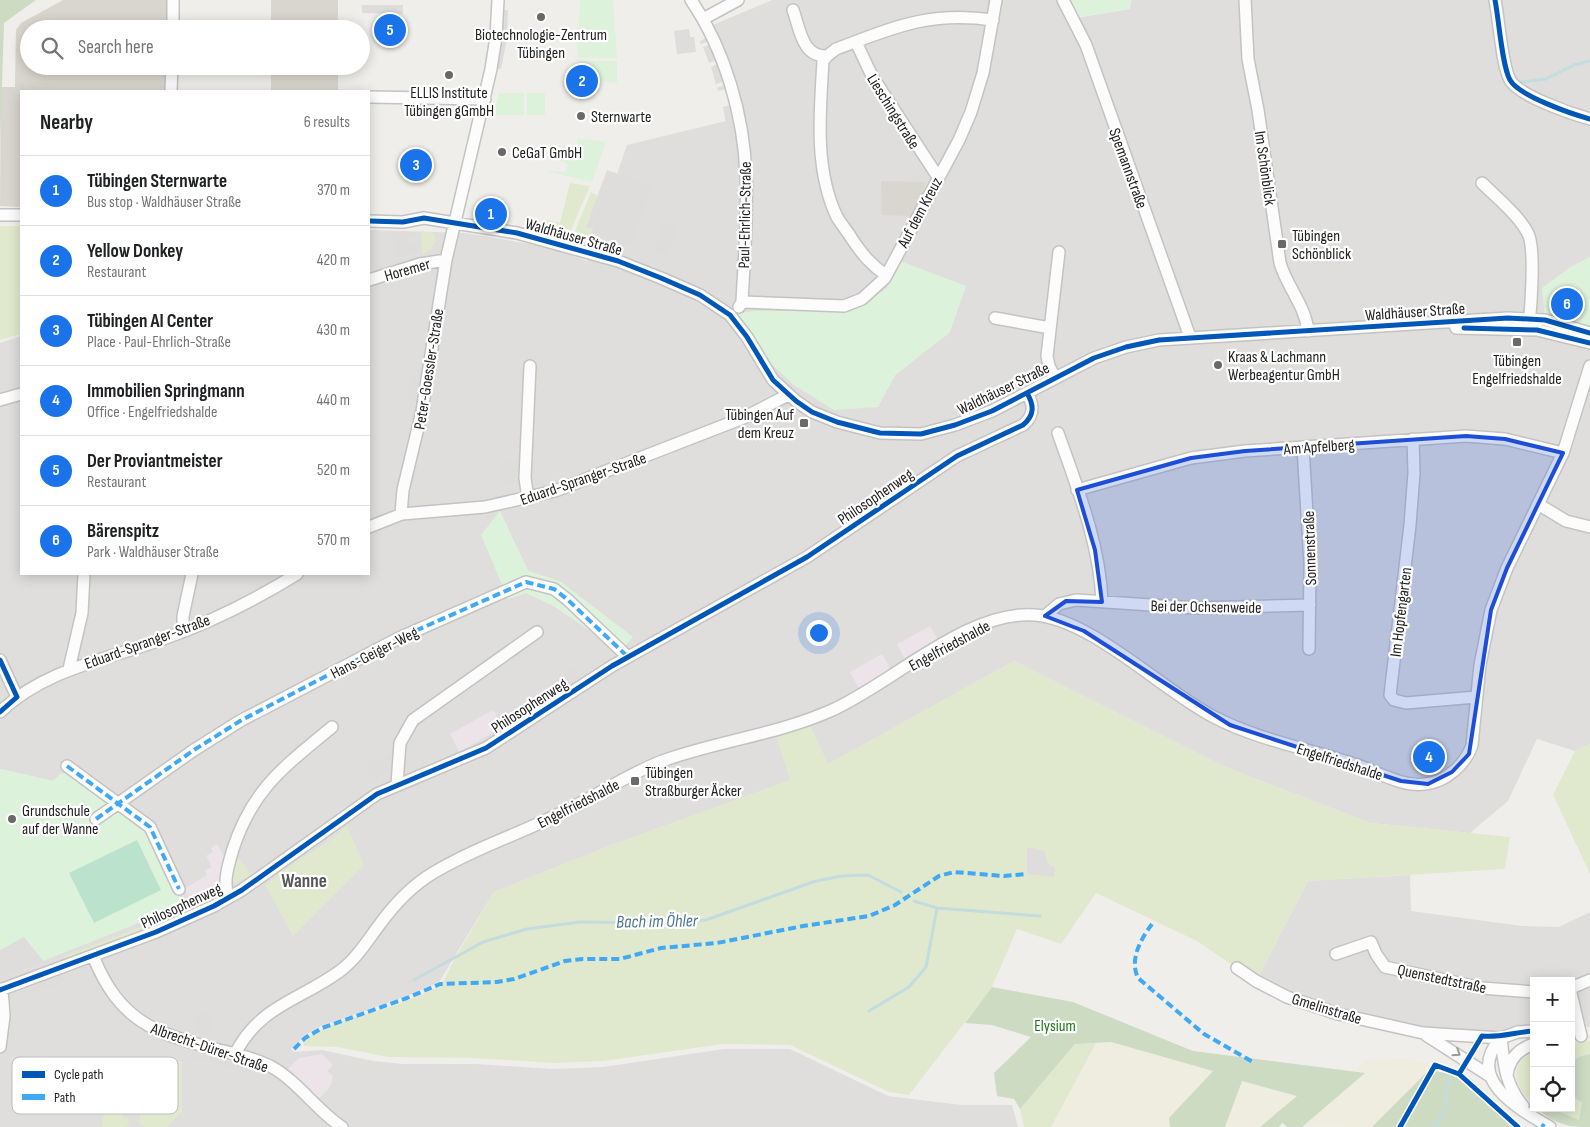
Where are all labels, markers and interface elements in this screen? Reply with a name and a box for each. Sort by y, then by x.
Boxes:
pin: 5 [374,11,406,49]
marker: Biotechnologie-Zentrum Tübingen [535,11,547,23]
search box [20,20,370,75]
place label: Biotechnologie-Zentrum Tübingen [475,26,607,63]
icon: search [38,34,66,62]
text: Search here [78,36,154,59]
pin: 2 [566,62,598,100]
marker: ELLIS Institute Tübingen gGmbH [443,69,455,81]
street label: Lieschingstraße [862,71,923,153]
place label: ELLIS Institute Tübingen gGmbH [404,84,494,121]
place label: Sternwarte [591,108,651,127]
text: Nearby [40,110,93,135]
marker: Sternwarte [575,110,587,122]
text: 6 results [304,113,350,132]
street label: Spemannstraße [1104,126,1151,211]
street label: Im Schönblick [1250,130,1279,207]
place label: CeGaT GmbH [512,144,582,163]
pin: 3 [400,146,432,184]
marker: CeGaT GmbH [496,146,508,158]
street label: Paul-Ehrlich-Straße [735,161,756,269]
text: Tübingen Sternwarte [87,170,227,193]
street label: Auf dem Kreuz [893,174,947,252]
text: 1 [53,181,59,200]
text: 370 m [317,181,350,200]
text: Bus stop · Waldhäuser Straße [87,193,241,212]
pin: 1 [475,195,507,233]
street label: Waldhäuser Straße [523,215,624,260]
place label: Tübingen Schönblick [1292,227,1351,264]
marker: Tübingen Schönblick [1276,238,1288,250]
text: Yellow Donkey [87,240,183,263]
text: 2 [52,251,60,270]
text: 420 m [317,251,350,270]
street label: Horemer [382,255,433,286]
text: Restaurant [87,263,146,282]
pin: 6 [1551,285,1583,323]
street label: Waldhäuser Straße [1364,300,1466,325]
street label: Peter-Goessler-Straße [411,307,448,431]
text: Tübingen AI Center [87,310,213,333]
text: 3 [52,321,60,340]
text: 430 m [317,321,350,340]
text: Place · Paul-Ehrlich-Straße [87,333,231,352]
marker: Tübingen Engelfriedshalde [1511,336,1523,348]
place label: Kraas & Lachmann Werbeagentur GmbH [1228,348,1340,385]
place label: Tübingen Engelfriedshalde [1472,352,1562,389]
street label: Waldhäuser Straße [954,359,1053,420]
marker: Kraas & Lachmann Werbeagentur GmbH [1212,359,1224,371]
text: Immobilien Springmann [87,380,245,403]
text: 4 [52,391,60,410]
text: 440 m [317,391,350,410]
text: Office · Engelfriedshalde [87,403,217,422]
place label: Tübingen Auf dem Kreuz [725,406,794,443]
marker: Tübingen Auf dem Kreuz [798,417,810,429]
street label: Am Apfelberg [1282,436,1355,460]
street label: Eduard-Spranger-Straße [518,449,649,510]
text: Der Proviantmeister [87,450,223,473]
text: 5 [52,461,60,480]
text: 520 m [317,461,350,480]
street label: Philosophenweg [834,465,917,529]
text: Restaurant [87,473,146,492]
street label: Sonnenstraße [1300,510,1321,586]
text: Bärenspitz [87,520,159,543]
text: 6 [52,531,60,550]
text: 570 m [317,531,350,550]
text: Park · Waldhäuser Straße [87,543,219,562]
street label: Im Hopfengarten [1387,566,1416,658]
street label: Bei der Ochsenweide [1150,597,1262,618]
street label: Eduard-Spranger-Straße [82,611,213,674]
street label: Engelfriedshalde [906,617,994,676]
your location [806,620,832,646]
street label: Hans-Geiger-Weg [328,623,422,684]
street label: Philosophenweg [488,675,571,738]
pin: 4 [1413,738,1445,776]
street label: Engelfriedshalde [1294,740,1385,785]
place label: Tübingen Straßburger Äcker [645,764,742,801]
marker: Tübingen Straßburger Äcker [629,775,641,787]
street label: Engelfriedshalde [535,776,623,833]
place label: Grundschule auf der Wanne [22,802,99,839]
marker: Grundschule auf der Wanne [6,813,18,825]
district label: Wanne [281,870,327,893]
street label: Philosophenweg [138,879,225,933]
water label: Bach im Öhler [616,910,699,933]
street label: Quenstedtstraße [1395,961,1488,998]
map controls [1530,977,1575,1112]
button: + [1530,977,1575,1022]
street label: Gmelinstraße [1289,990,1364,1029]
park label: Elysium [1034,1017,1076,1036]
street label: Albrecht-Dürer-Straße [148,1019,271,1077]
button: − [1530,1022,1575,1067]
one-way arrow [1452,1047,1461,1057]
legend [12,1057,178,1114]
text: Cycle path [54,1066,104,1083]
button: locate [1530,1067,1575,1112]
text: Path [54,1089,75,1106]

